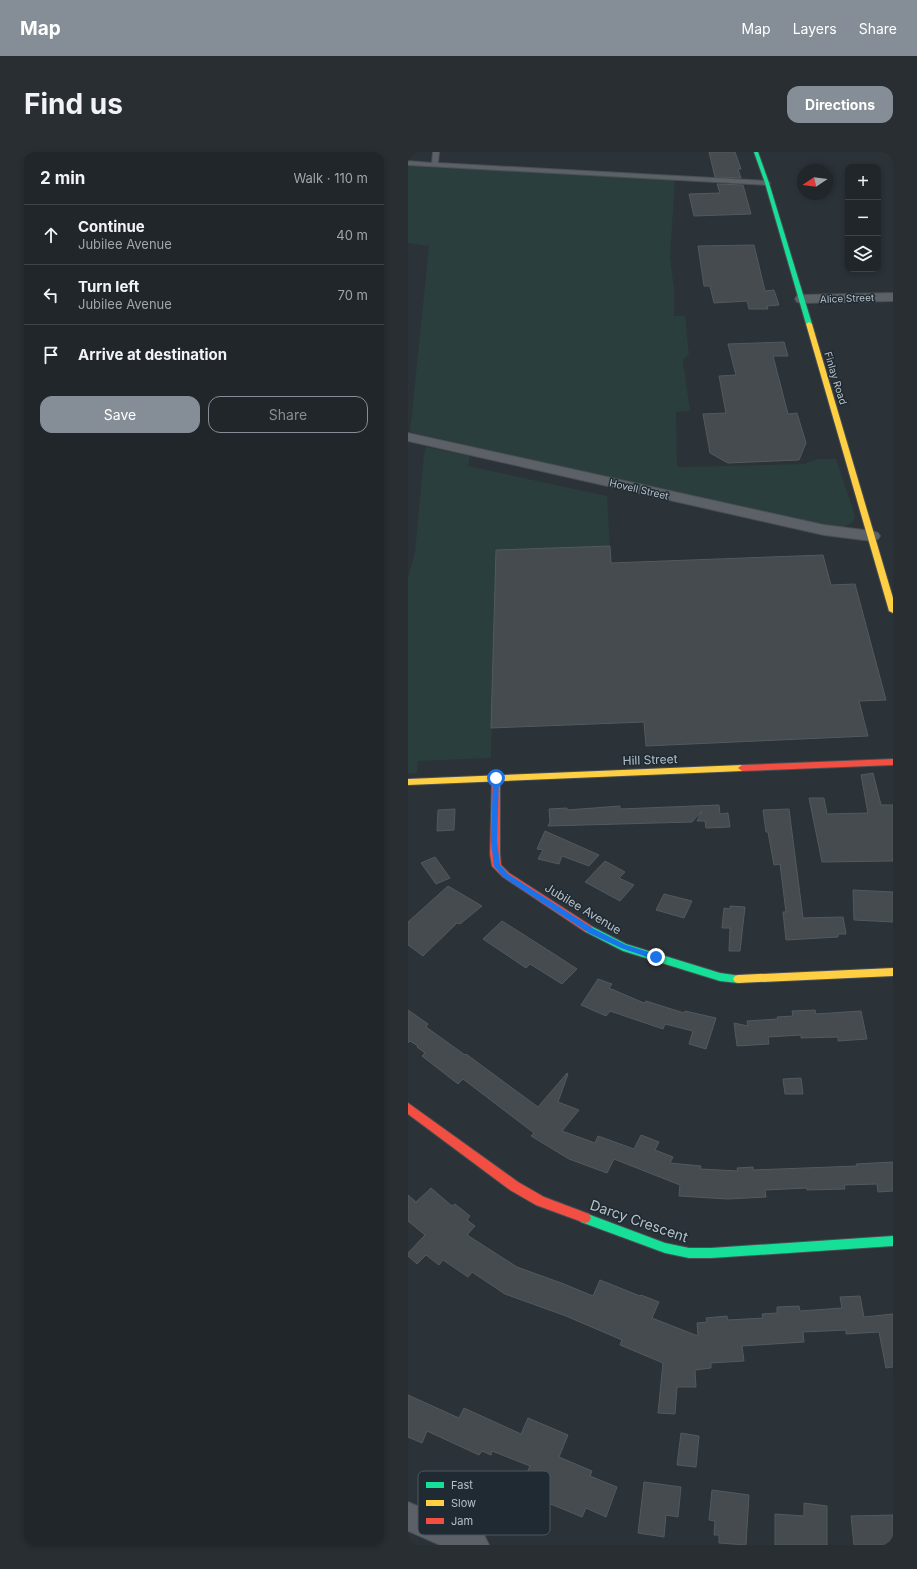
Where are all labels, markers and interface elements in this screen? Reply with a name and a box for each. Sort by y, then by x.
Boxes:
text: Map [20,17,61,40]
text: Map [742,20,771,37]
text: Layers [793,20,837,37]
text: Share [859,20,897,37]
button: Directions [787,86,893,123]
text: Find us [24,87,123,121]
north arrow [797,164,833,200]
map controls [845,164,881,272]
button: + [845,164,881,200]
text: 2 min [40,168,85,188]
text: Walk · 110 m [293,170,368,186]
button: − [845,200,881,236]
text: Continue [78,217,145,236]
icon: ahead [40,224,62,246]
text: 40 m [336,227,368,243]
text: Jubilee Avenue [78,236,172,252]
button: layers [845,236,881,272]
text: Turn left [78,277,139,296]
icon: left [40,284,62,306]
text: 70 m [338,287,368,303]
street label: Alice Street [820,291,875,305]
text: Jubilee Avenue [78,296,172,312]
icon: arrive [40,344,62,366]
text: Arrive at destination [78,345,227,364]
street label: Finlay Road [822,350,850,406]
button: Save [40,396,200,433]
button: Share [208,396,368,433]
street label: Hovell Street [608,476,670,502]
street label: Hill Street [622,751,678,768]
route start [487,769,505,787]
street label: Jubilee Avenue [542,880,624,937]
route end [647,948,665,966]
street label: Darcy Crescent [588,1196,691,1245]
legend [418,1471,550,1535]
text: Fast [451,1478,473,1492]
text: Slow [451,1496,476,1510]
text: Jam [451,1514,473,1528]

